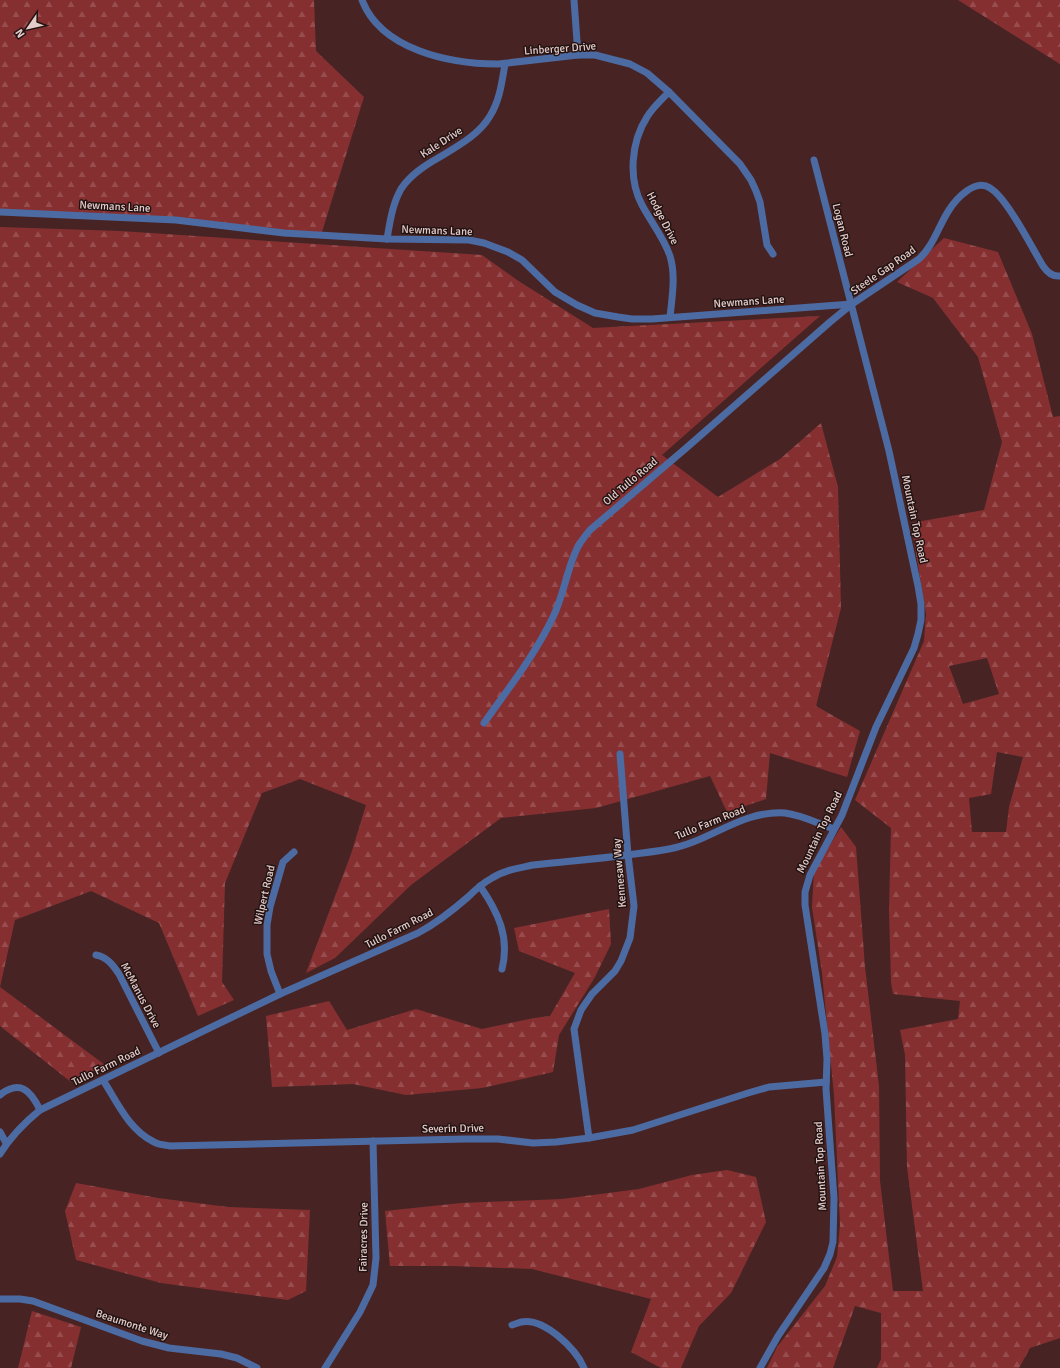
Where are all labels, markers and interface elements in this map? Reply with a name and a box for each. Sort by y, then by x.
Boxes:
north arrow [8,8,48,48]
text: N [13,27,28,40]
street label: Linberger Drive [524,39,596,58]
street label: Kale Drive [418,124,465,161]
street label: Hodge Drive [644,190,681,247]
street label: Newmans Lane [79,198,151,215]
street label: Logan Road [830,202,855,258]
street label: Newmans Lane [401,223,473,238]
street label: Steele Gap Road [848,243,918,298]
street label: Newmans Lane [713,293,785,310]
street label: Old Tullo Road [600,455,660,508]
street label: Mountain Top Road [899,474,930,564]
street label: Mountain Top Road [794,789,845,875]
street label: Tullo Farm Road [673,802,747,842]
street label: Kennesaw Way [610,837,629,908]
street label: Wilpert Road [251,864,278,926]
street label: Tullo Farm Road [363,906,436,951]
street label: McManus Drive [118,960,163,1030]
street label: Tullo Farm Road [70,1044,143,1089]
street label: Severin Drive [422,1121,484,1136]
street label: Mountain Top Road [812,1121,829,1211]
street label: Fairacres Drive [356,1202,371,1272]
street label: Beaumonte Way [94,1307,171,1343]

